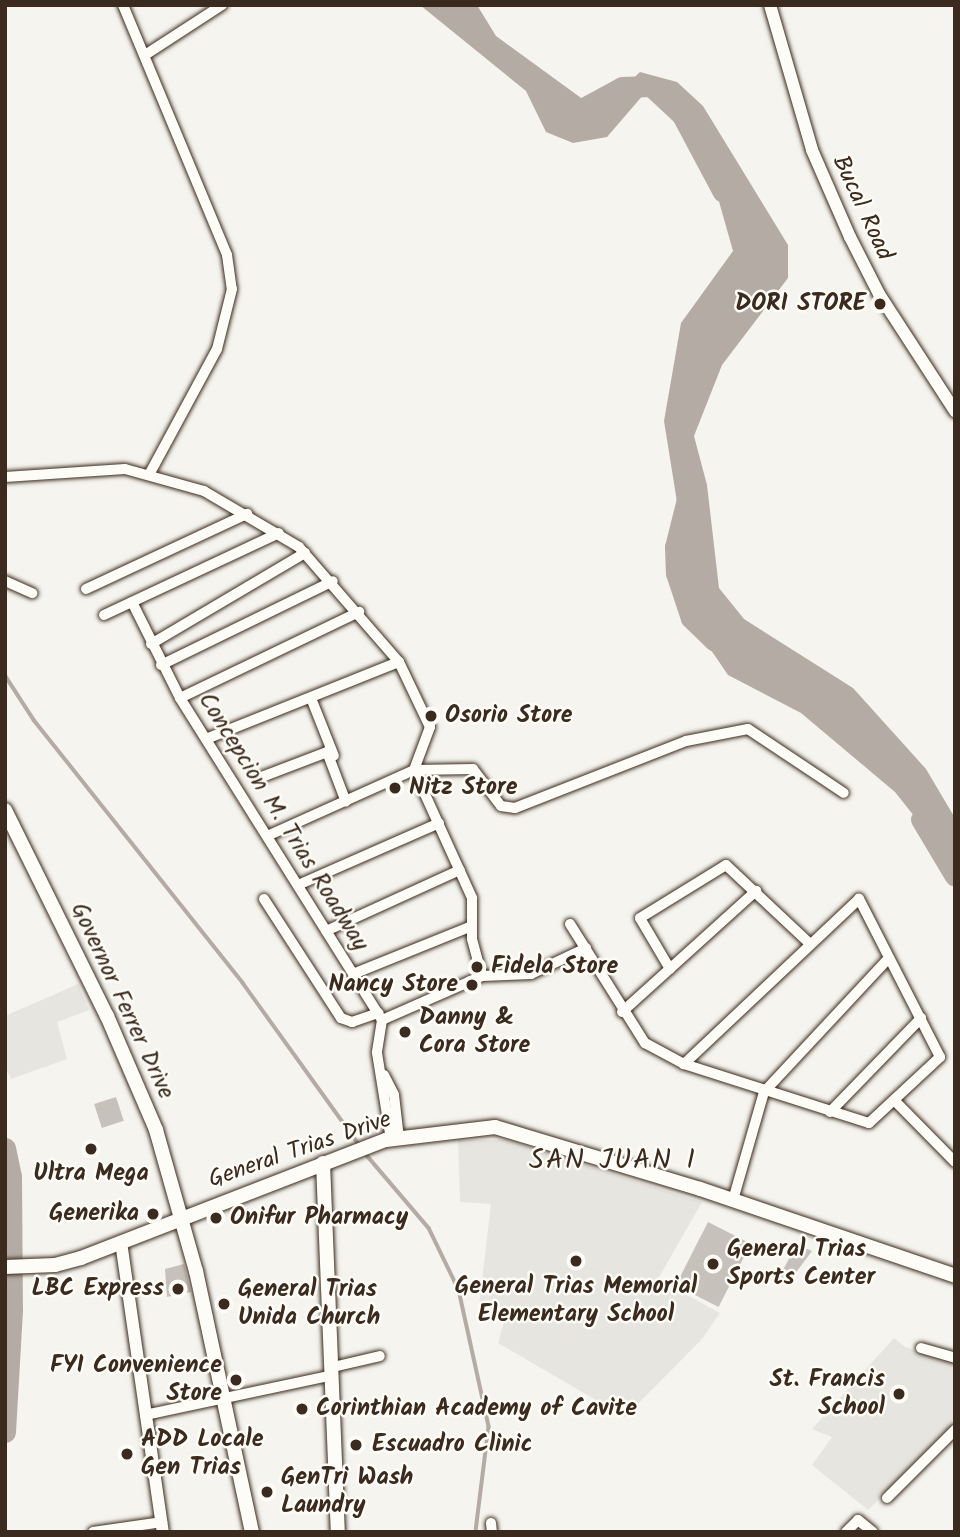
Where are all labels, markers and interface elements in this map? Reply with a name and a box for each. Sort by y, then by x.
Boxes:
street label: Bucal Road [825,151,899,265]
place label: DORI STORE [735,290,866,318]
marker: DORI STORE [872,296,888,312]
street label: Concepcion M. Trias Roadway [191,687,375,957]
place label: Osorio Store [445,702,573,730]
marker: Osorio Store [423,708,439,724]
place label: Nitz Store [409,774,517,802]
marker: Nitz Store [387,780,403,796]
street label: Governor Ferrer Drive [64,898,180,1104]
place label: Fidela Store [491,953,618,981]
marker: Fidela Store [469,959,485,975]
place label: Nancy Store [328,971,458,999]
marker: Nancy Store [464,977,480,993]
place label: Danny & Cora Store [419,1004,530,1060]
marker: Danny & Cora Store [397,1024,413,1040]
street label: General Trias Drive [205,1105,395,1195]
marker: Ultra Mega [83,1141,99,1157]
district label: SAN JUAN I [530,1144,696,1178]
place label: Ultra Mega [33,1160,149,1188]
place label: Generika [49,1200,139,1228]
place label: Onifur Pharmacy [230,1204,408,1232]
marker: Generika [145,1206,161,1222]
marker: Onifur Pharmacy [208,1210,224,1226]
place label: General Trias Sports Center [727,1236,875,1292]
marker: General Trias Memorial Elementary School [568,1253,584,1269]
marker: General Trias Sports Center [705,1256,721,1272]
place label: General Trias Memorial Elementary School [455,1273,697,1329]
place label: LBC Express [32,1275,164,1303]
place label: General Trias Unida Church [238,1276,380,1332]
marker: LBC Express [170,1281,186,1297]
marker: General Trias Unida Church [216,1296,232,1312]
place label: FYI Convenience Store [50,1352,222,1408]
place label: St. Francis School [770,1366,885,1422]
marker: FYI Convenience Store [228,1372,244,1388]
marker: St. Francis School [891,1386,907,1402]
place label: Corinthian Academy of Cavite [316,1395,637,1423]
marker: Corinthian Academy of Cavite [294,1401,310,1417]
place label: ADD Locale Gen Trias [141,1426,263,1482]
place label: Escuadro Clinic [372,1431,533,1459]
marker: Escuadro Clinic [346,1435,366,1455]
marker: ADD Locale Gen Trias [119,1446,135,1462]
place label: GenTri Wash Laundry [281,1464,413,1520]
marker: GenTri Wash Laundry [259,1484,275,1500]

